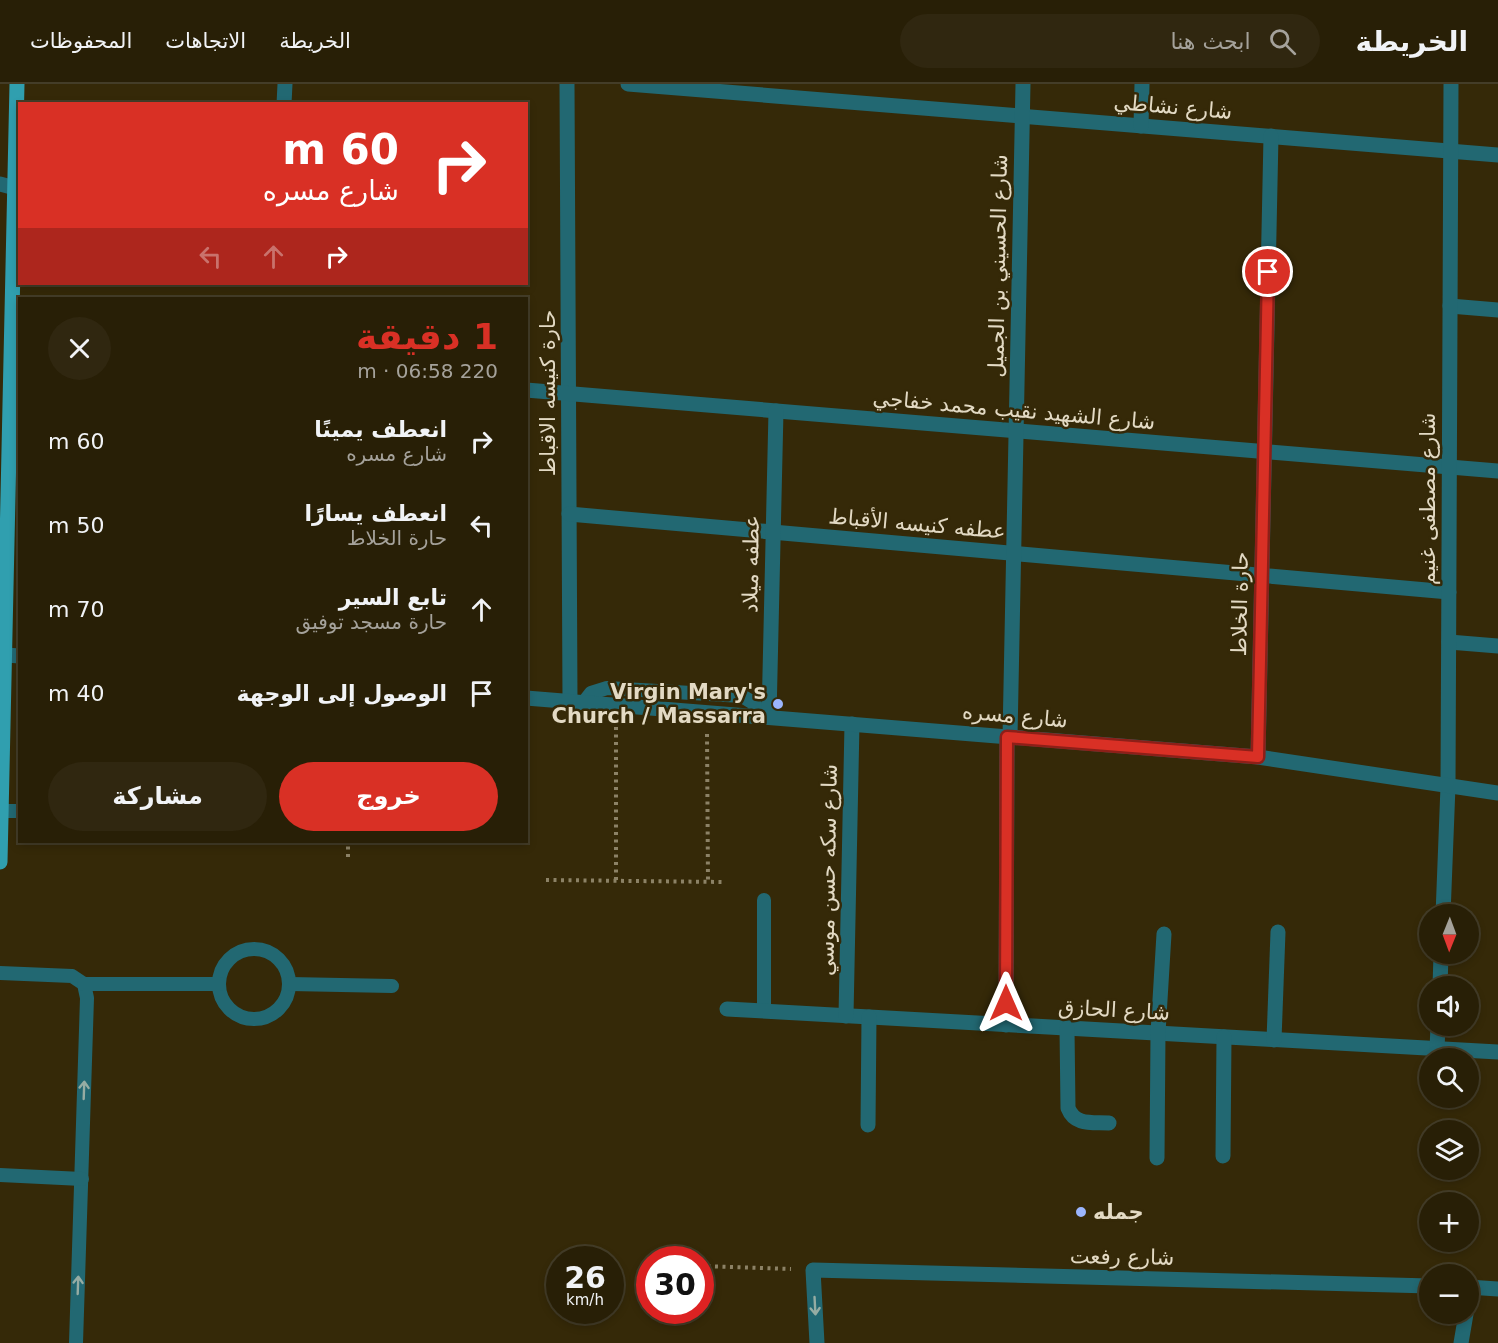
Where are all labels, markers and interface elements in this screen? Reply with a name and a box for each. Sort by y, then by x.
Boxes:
search box [900,14,1320,68]
icon: search [1266,25,1299,58]
text: الخريطة [1356,25,1468,58]
text: المحفوظات [30,29,132,53]
text: الاتجاهات [165,29,246,53]
text: الخريطة [279,29,351,53]
text: ابحث هنا [1171,29,1251,54]
street label: شارع نشاطي [1113,90,1233,124]
text: 60 m [282,125,399,174]
icon: right [420,126,498,204]
street label: شارع الحسيني بن الجميل [984,154,1012,378]
text: شارع مسره [263,175,399,206]
icon: left [194,240,227,273]
icon: ahead [257,240,290,273]
icon: right [320,240,353,273]
pin [1242,246,1293,297]
icon: arrive [1251,255,1284,288]
street label: حارة كنيسه الاقباط [536,310,560,476]
text: 1 دقيقة [356,316,498,357]
button: close [48,317,111,380]
text: 220 m · 06:58 [357,359,498,383]
street label: شارع الشهيد نقيب محمد خفاجي [872,386,1156,434]
street label: شارع مصطفى غنيم [1416,413,1441,585]
text: انعطف يمينًا [314,417,447,442]
icon: right [465,425,498,458]
text: 60 m [48,429,104,454]
text: شارع مسره [346,442,447,466]
text: انعطف يسارًا [304,501,447,526]
street label: عطفه كنيسه الأقباط [827,503,1007,544]
icon: left [465,509,498,542]
text: 50 m [48,513,104,538]
street label: عطفه ميلاد [738,515,764,613]
text: حارة الخلاط [347,526,447,550]
street label: حارة الخلاط [1227,551,1253,657]
text: تابع السير [339,585,447,610]
icon: ahead [465,593,498,626]
text: 70 m [48,597,104,622]
text: حارة مسجد توفيق [296,610,447,634]
icon: arrive [465,677,498,710]
place label: Virgin Mary's Church / Massarra [552,680,766,728]
text: 40 m [48,681,104,706]
text: الوصول إلى الوجهة [237,681,447,706]
marker: Virgin Mary's Church / Massarra [771,697,785,711]
street label: شارع مسره [961,699,1069,733]
button: مشاركة [48,762,267,831]
button: خروج [279,762,498,831]
street label: شارع سكه حسن موسي [814,764,842,976]
north arrow [1419,904,1479,964]
map controls [1419,904,1479,1324]
position arrow [974,971,1038,1035]
button: sound [1419,976,1479,1036]
street label: شارع الحازق [1057,995,1171,1025]
button: search [1419,1048,1479,1108]
one-way arrow [78,1080,90,1100]
button: layers [1419,1120,1479,1180]
button: + [1419,1192,1479,1252]
place label: جمله [1093,1200,1144,1224]
marker: جمله [1074,1205,1088,1219]
street label: شارع رفعت [1070,1244,1174,1270]
speed limit sign: 30 [636,1246,714,1324]
text: 26 [564,1260,606,1295]
button: − [1419,1264,1479,1324]
one-way arrow [72,1275,84,1295]
text: km/h [566,1291,604,1309]
one-way arrow [810,1296,821,1316]

